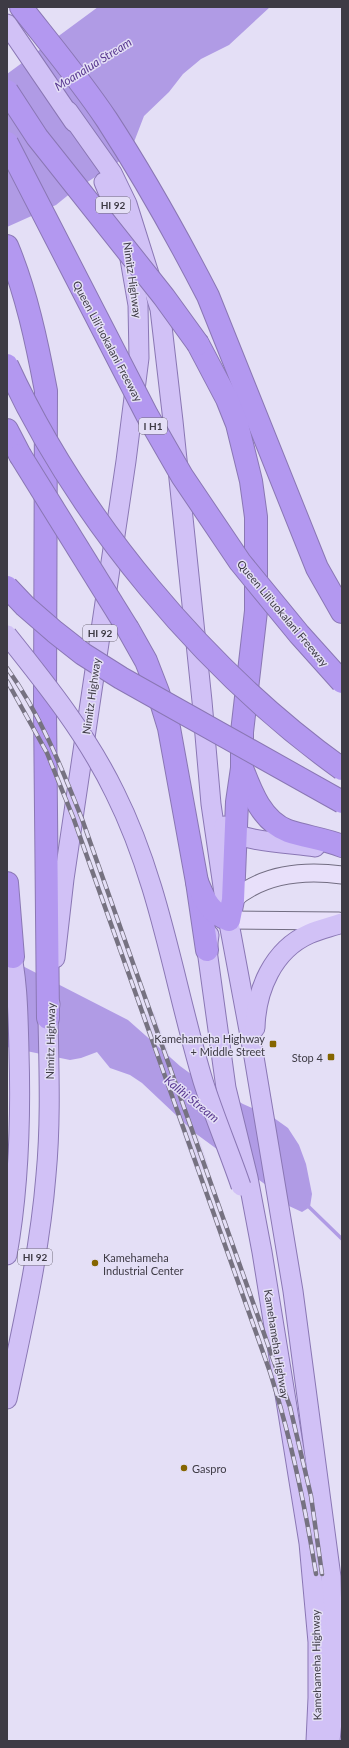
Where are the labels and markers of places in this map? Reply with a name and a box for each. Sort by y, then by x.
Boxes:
place label: Kamehameha Highway + Middle Street [154,1032,265,1058]
marker: Kamehameha Highway + Middle Street [268,1039,278,1049]
place label: Stop 4 [292,1051,324,1064]
marker: Stop 4 [326,1052,336,1062]
place label: Kamehameha Industrial Center [103,1251,184,1277]
marker: Kamehameha Industrial Center [90,1258,100,1268]
place label: Gaspro [192,1462,226,1475]
marker: Gaspro [179,1463,189,1473]

